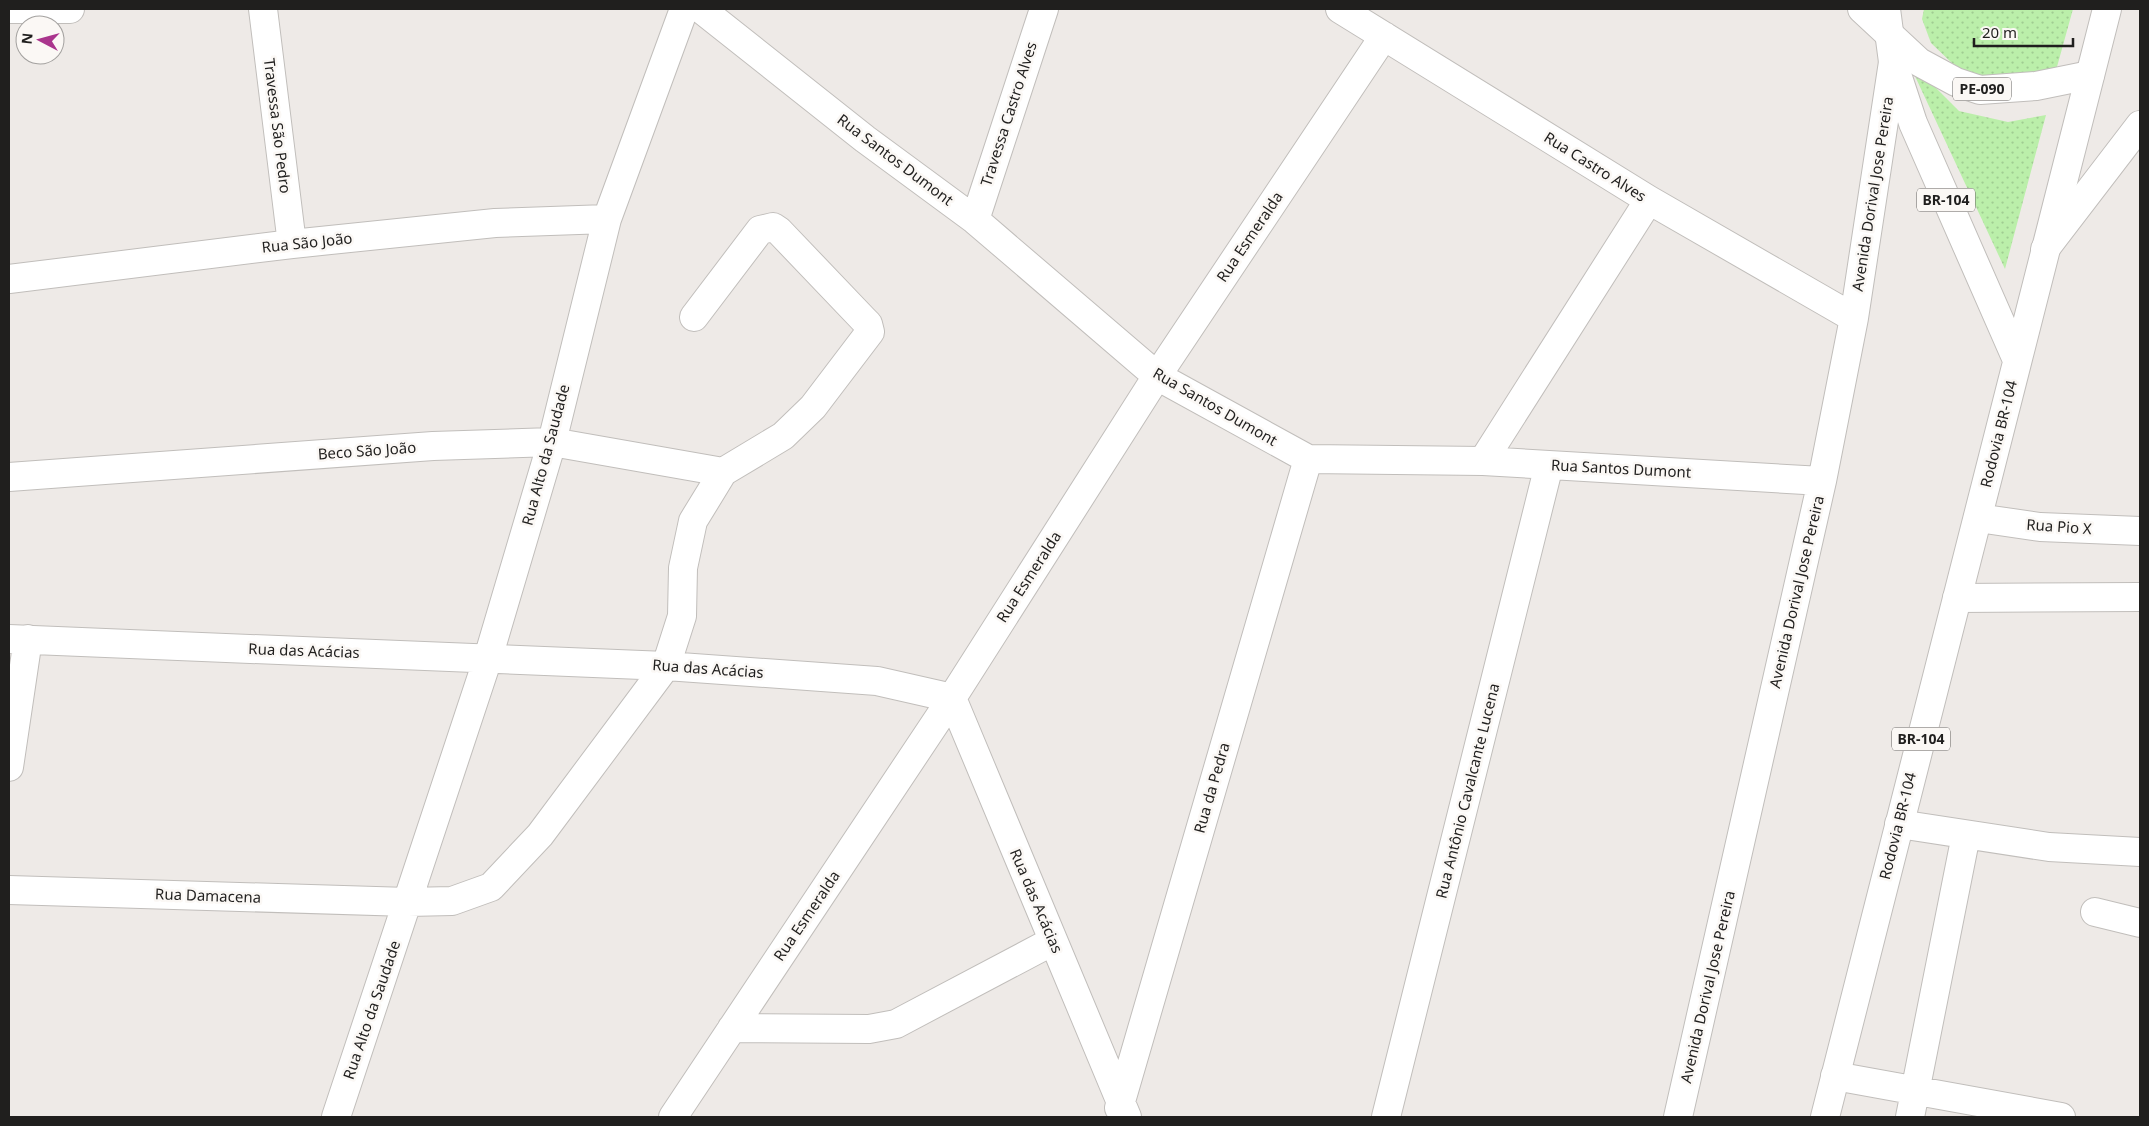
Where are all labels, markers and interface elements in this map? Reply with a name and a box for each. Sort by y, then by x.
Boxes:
north arrow [15,15,65,65]
scale bar [1974,15,2073,47]
text: 20 m [1982,22,2017,42]
text: N [17,32,37,45]
street label: Travessa Castro Alves [975,39,1041,188]
street label: Travessa São Pedro [260,57,296,195]
road number: PE-090 [1953,78,2011,100]
street label: Avenida Dorival Jose Pereira [1847,95,1897,293]
street label: Rua Santos Dumont [834,109,958,210]
street label: Rua Castro Alves [1541,127,1650,206]
street label: Rua Esmeralda [1212,187,1287,285]
road number: BR-104 [1917,188,1975,212]
street label: Rua São João [260,227,353,257]
street label: Rua Santos Dumont [1150,362,1282,450]
street label: Rodovia BR-104 [1975,378,2021,489]
street label: Rua Alto da Saudade [517,382,574,528]
street label: Beco São João [317,437,417,463]
street label: Rua Santos Dumont [1550,454,1692,482]
street label: Avenida Dorival Jose Pereira [1764,494,1828,690]
street label: Rua Pio X [2026,514,2093,538]
street label: Rua Esmeralda [991,527,1065,626]
street label: Rua das Acácias [248,638,360,662]
street label: Rua das Acácias [652,654,764,682]
street label: Rua Antônio Cavalcante Lucena [1431,681,1504,901]
road number: BR-104 [1892,728,1950,751]
street label: Rua da Pedra [1189,740,1234,835]
street label: Rodovia BR-104 [1874,770,1920,881]
street label: Rua das Acácias [1006,845,1068,956]
street label: Rua Esmeralda [769,866,844,964]
street label: Rua Damacena [155,883,261,907]
street label: Avenida Dorival Jose Pereira [1675,889,1739,1085]
street label: Rua Alto da Saudade [338,938,404,1082]

